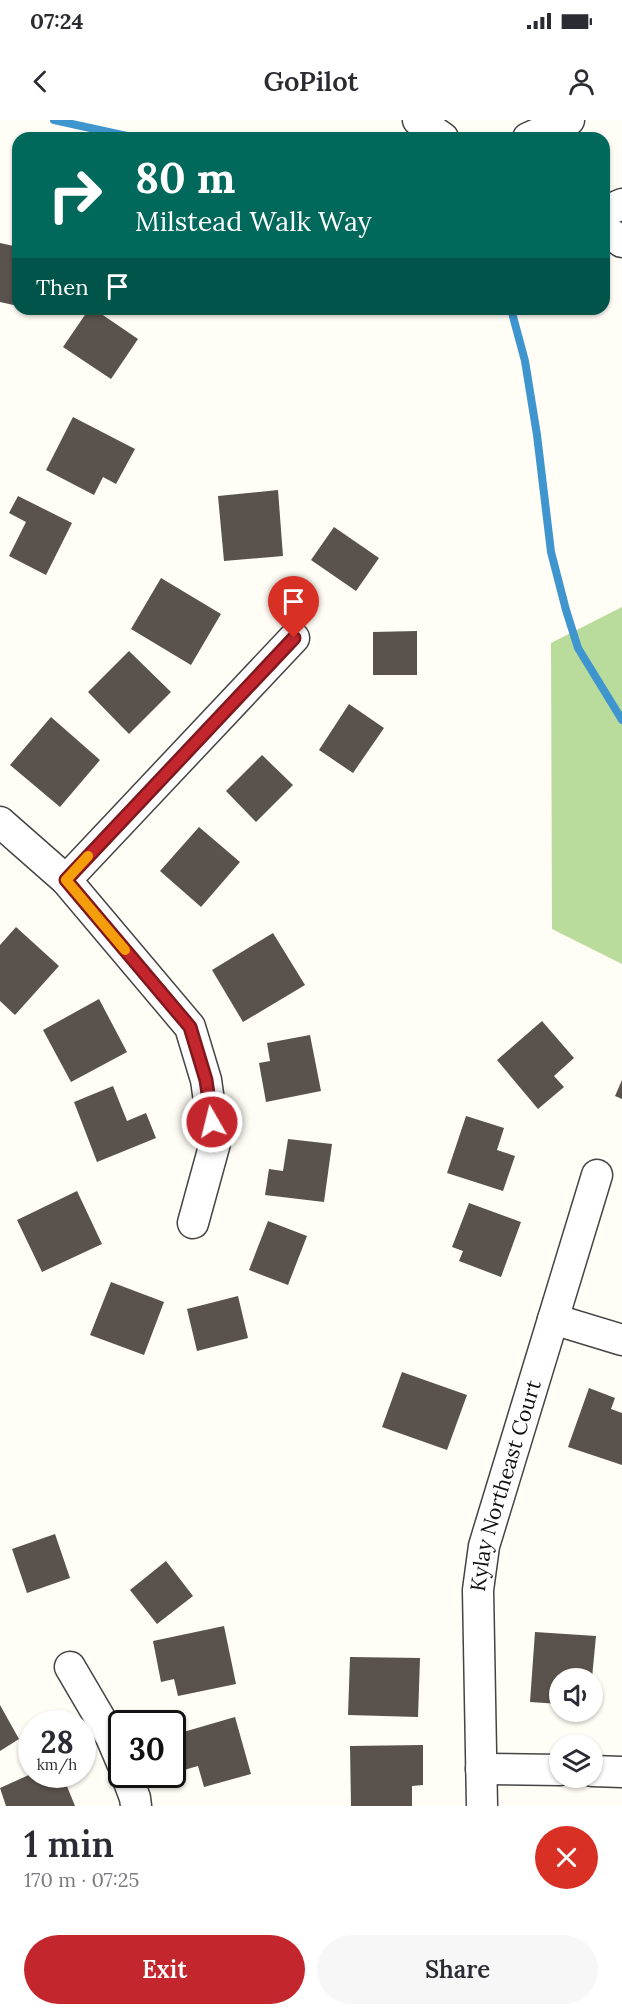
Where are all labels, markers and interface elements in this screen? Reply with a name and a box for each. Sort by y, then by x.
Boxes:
text: 07:24 [30,7,84,35]
text: GoPilot [264,64,359,98]
icon: back [24,65,57,98]
icon: person [565,65,598,98]
text: 80 m [135,151,235,205]
icon: right [36,156,114,234]
text: Milstead Walk Way [135,204,372,238]
icon: arrive [101,270,134,303]
text: Then [36,273,89,301]
pin [268,576,319,638]
icon: arrive [277,585,310,618]
position arrow [180,1090,244,1154]
street label: Kylay Northeast Court [464,1376,547,1593]
map controls [549,1668,603,1788]
button: sound [549,1668,603,1722]
speed limit sign: 30 [108,1710,186,1788]
text: 28 [40,1723,74,1761]
button: layers [549,1734,603,1788]
text: km/h [37,1755,77,1774]
text: 1 min [24,1821,114,1867]
button: close [535,1826,598,1889]
text: 170 m · 07:25 [24,1867,139,1892]
button: Exit [24,1935,305,2004]
button: Share [317,1935,598,2004]

